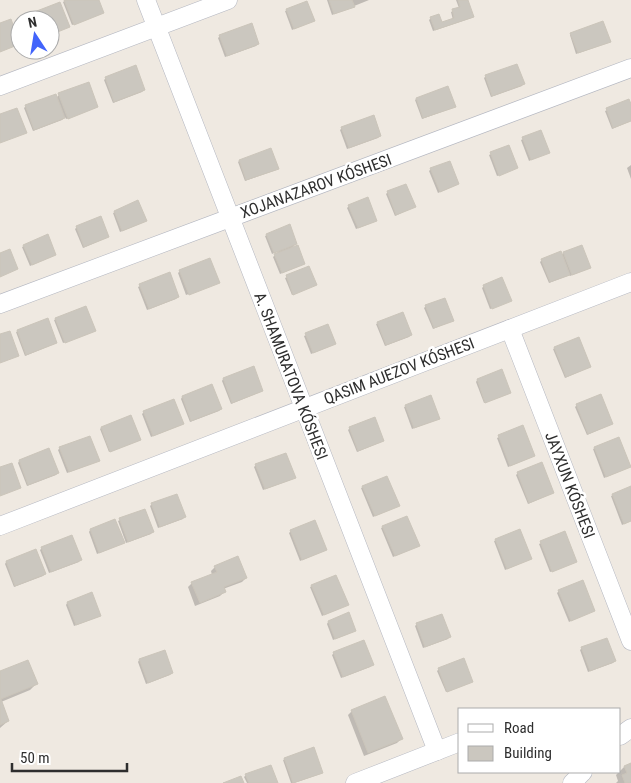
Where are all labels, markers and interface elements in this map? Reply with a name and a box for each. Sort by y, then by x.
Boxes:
north arrow [10,10,60,60]
text: N [26,14,38,31]
street label: XOJANAZAROV KÓSHESI [238,149,394,222]
street label: A. SHAMURATOVA KÓSHESI [250,289,333,462]
street label: QASIM AUEZOV KÓSHESI [321,333,477,408]
street label: JAYXUN KÓSHESI [541,429,600,541]
legend [458,708,621,773]
text: Road [504,719,534,737]
scale bar [12,740,128,772]
text: Building [504,744,552,762]
text: 50 m [20,749,50,767]

